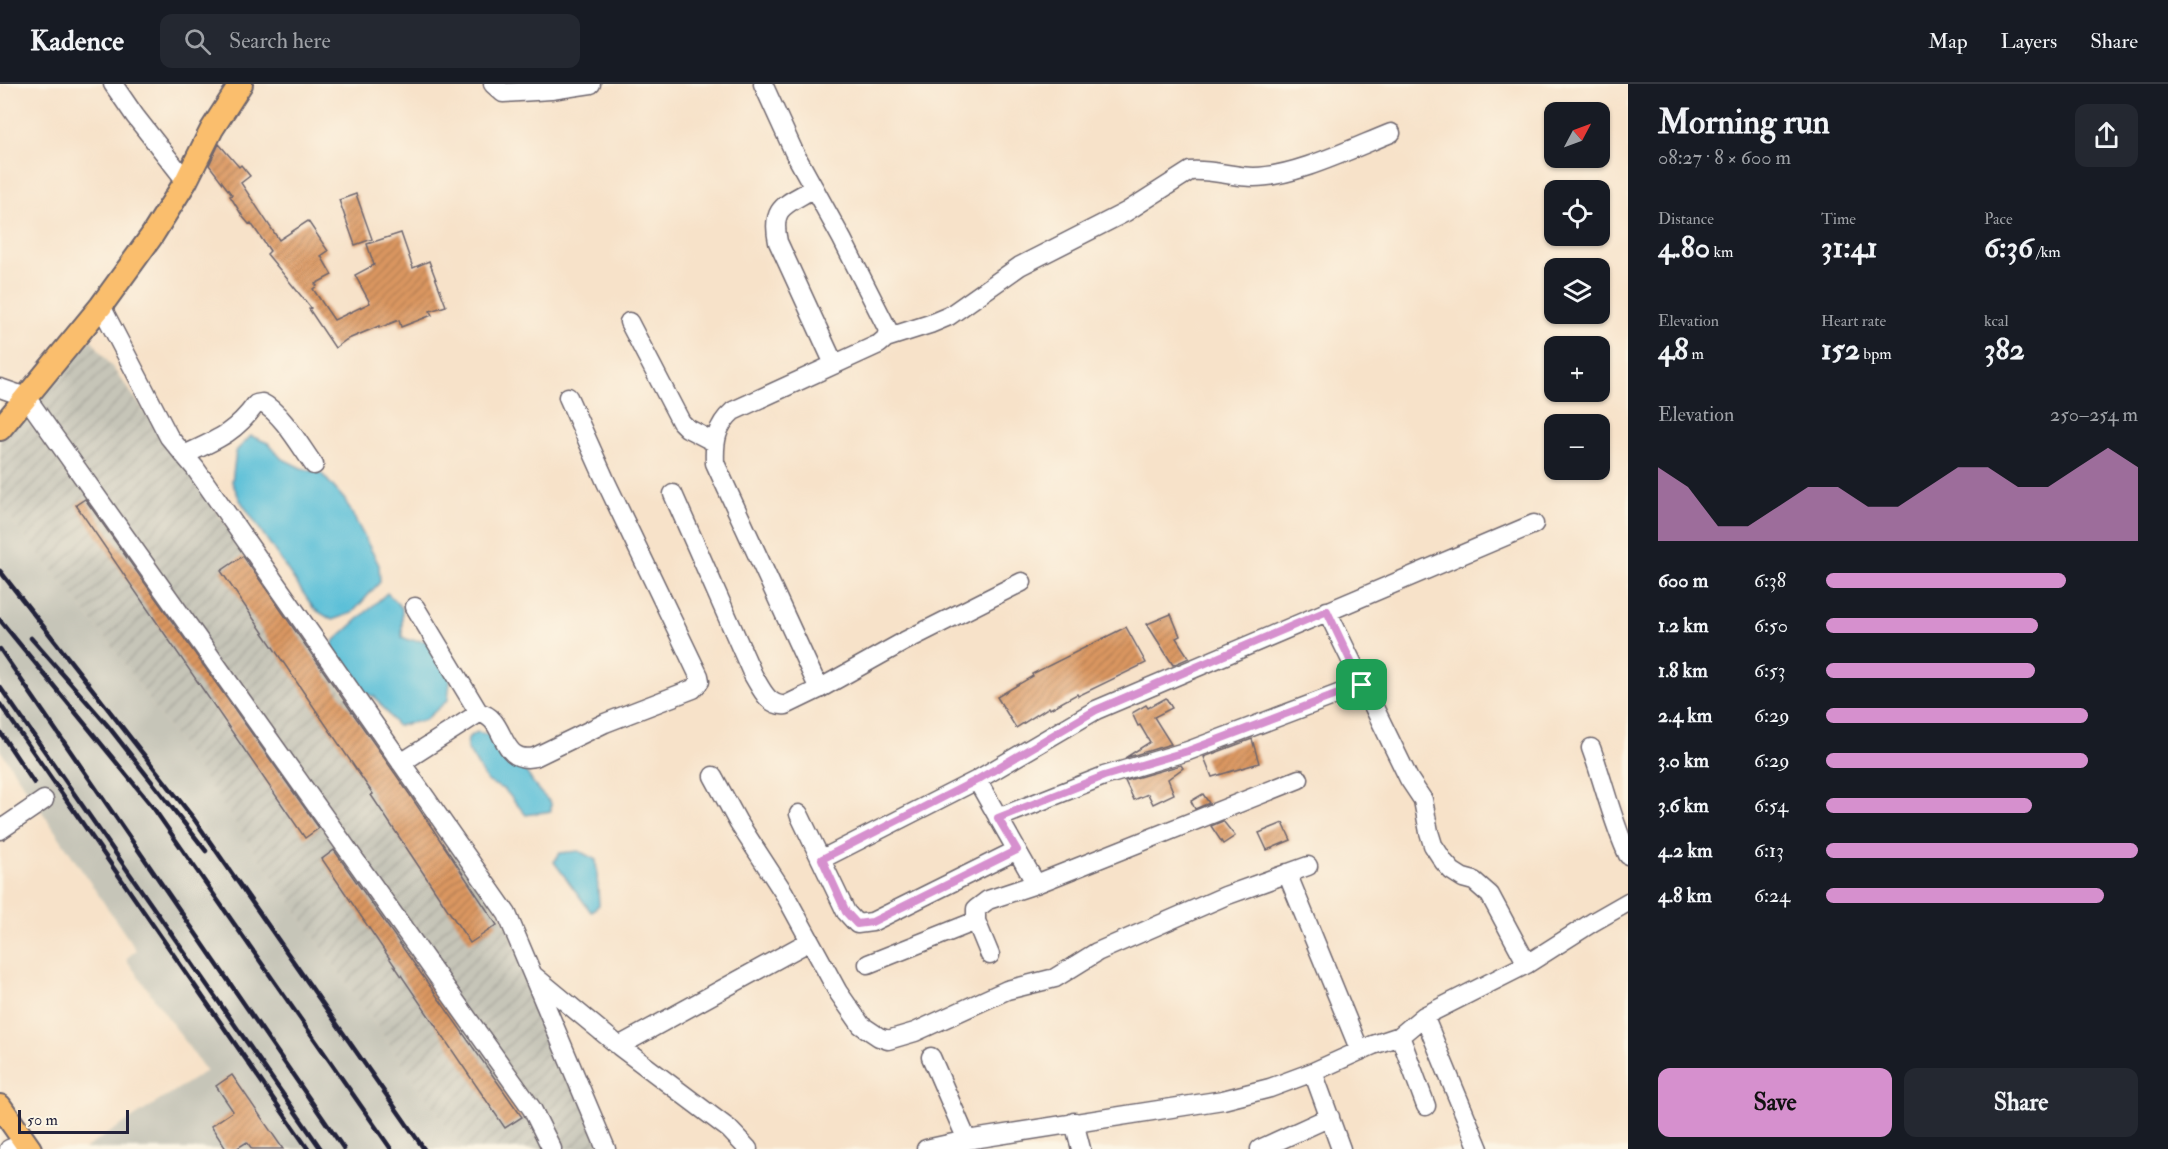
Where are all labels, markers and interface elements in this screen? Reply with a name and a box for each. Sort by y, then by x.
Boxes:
search box [160,14,580,68]
text: Kadence [30,24,124,59]
icon: search [181,25,214,58]
text: Search here [229,27,331,55]
text: Map [1928,28,1968,55]
text: Layers [2001,28,2057,55]
text: Share [2090,28,2138,55]
north arrow [1544,102,1610,168]
map controls [1544,102,1610,480]
text: Morning run [1658,102,1830,143]
button: share [2075,104,2138,167]
text: 08:27 · 8 × 600 m [1658,145,1791,170]
button: locate [1544,180,1610,246]
text: Distance [1658,209,1714,229]
text: Time [1821,209,1856,229]
text: Pace [1984,209,2013,229]
text: 4.80 [1658,229,1710,266]
text: 31:41 [1821,229,1878,266]
text: 6:36 [1984,229,2033,266]
text: km [1710,242,1733,262]
text: /km [2033,242,2061,262]
button: layers [1544,258,1610,324]
text: Elevation [1658,311,1719,331]
text: Heart rate [1821,311,1886,331]
text: kcal [1984,311,2009,331]
text: 48 [1658,331,1688,368]
text: 152 [1821,331,1860,368]
text: 382 [1984,331,2025,368]
button: + [1544,336,1610,402]
text: m [1688,344,1704,364]
text: bpm [1860,344,1892,364]
text: Elevation [1658,402,1734,427]
text: 250–254 m [2050,402,2138,427]
button: − [1544,414,1610,480]
text: 600 m [1658,568,1708,593]
text: 6:38 [1754,568,1786,593]
text: 1.2 km [1658,613,1708,638]
text: 6:50 [1754,613,1788,638]
text: 1.8 km [1658,658,1708,683]
text: 6:53 [1754,658,1786,683]
pin [1336,659,1387,710]
icon: arrive [1345,668,1378,701]
text: 2.4 km [1658,703,1712,728]
text: 6:29 [1754,703,1789,728]
text: 3.0 km [1658,748,1709,773]
text: 6:29 [1754,748,1789,773]
text: 3.6 km [1658,793,1709,818]
text: 6:54 [1754,793,1788,818]
text: 4.2 km [1658,838,1712,863]
text: 6:13 [1754,838,1784,863]
text: 4.8 km [1658,883,1712,908]
text: 6:24 [1754,883,1790,908]
button: Save [1658,1068,1892,1137]
button: Share [1904,1068,2138,1137]
scale bar [18,1107,129,1134]
text: 50 m [27,1110,58,1130]

